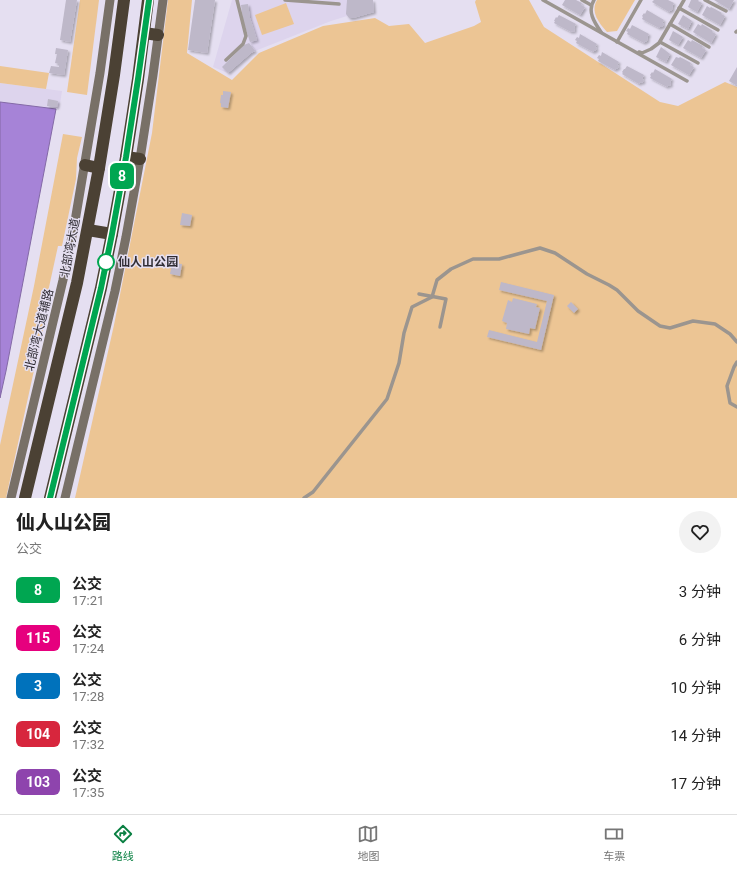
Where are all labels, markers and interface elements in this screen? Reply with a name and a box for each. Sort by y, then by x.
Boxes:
line badge: 8 [109,163,135,189]
text: 8 [118,168,126,184]
street label: 北部湾大道 [57,217,83,279]
marker: 仙人山公园 [97,253,115,271]
place label: 仙人山公园 [118,255,178,269]
street label: 北部湾大道辅路 [22,288,56,372]
text: 仙人山公园 [16,511,111,534]
button: heart [679,511,721,553]
text: 公交 [16,541,42,556]
text: 公交 [72,575,102,593]
text: 8 [34,582,42,598]
text: 3 分钟 [679,583,721,601]
text: 17:21 [72,593,104,608]
text: 公交 [72,623,102,641]
text: 115 [26,630,50,646]
text: 6 分钟 [679,631,721,649]
text: 17:24 [72,641,104,656]
text: 公交 [72,671,102,689]
text: 3 [34,678,42,694]
text: 10 分钟 [670,679,721,697]
text: 17:28 [72,689,104,704]
text: 公交 [72,719,102,737]
text: 104 [26,726,50,742]
text: 14 分钟 [670,727,721,745]
text: 17:32 [72,737,104,752]
text: 公交 [72,767,102,785]
text: 103 [26,774,50,790]
text: 17 分钟 [670,775,721,793]
text: 17:35 [72,785,104,800]
tab: 路线 [112,823,134,863]
tab: 地图 [357,823,379,863]
tab: 车票 [603,823,625,863]

